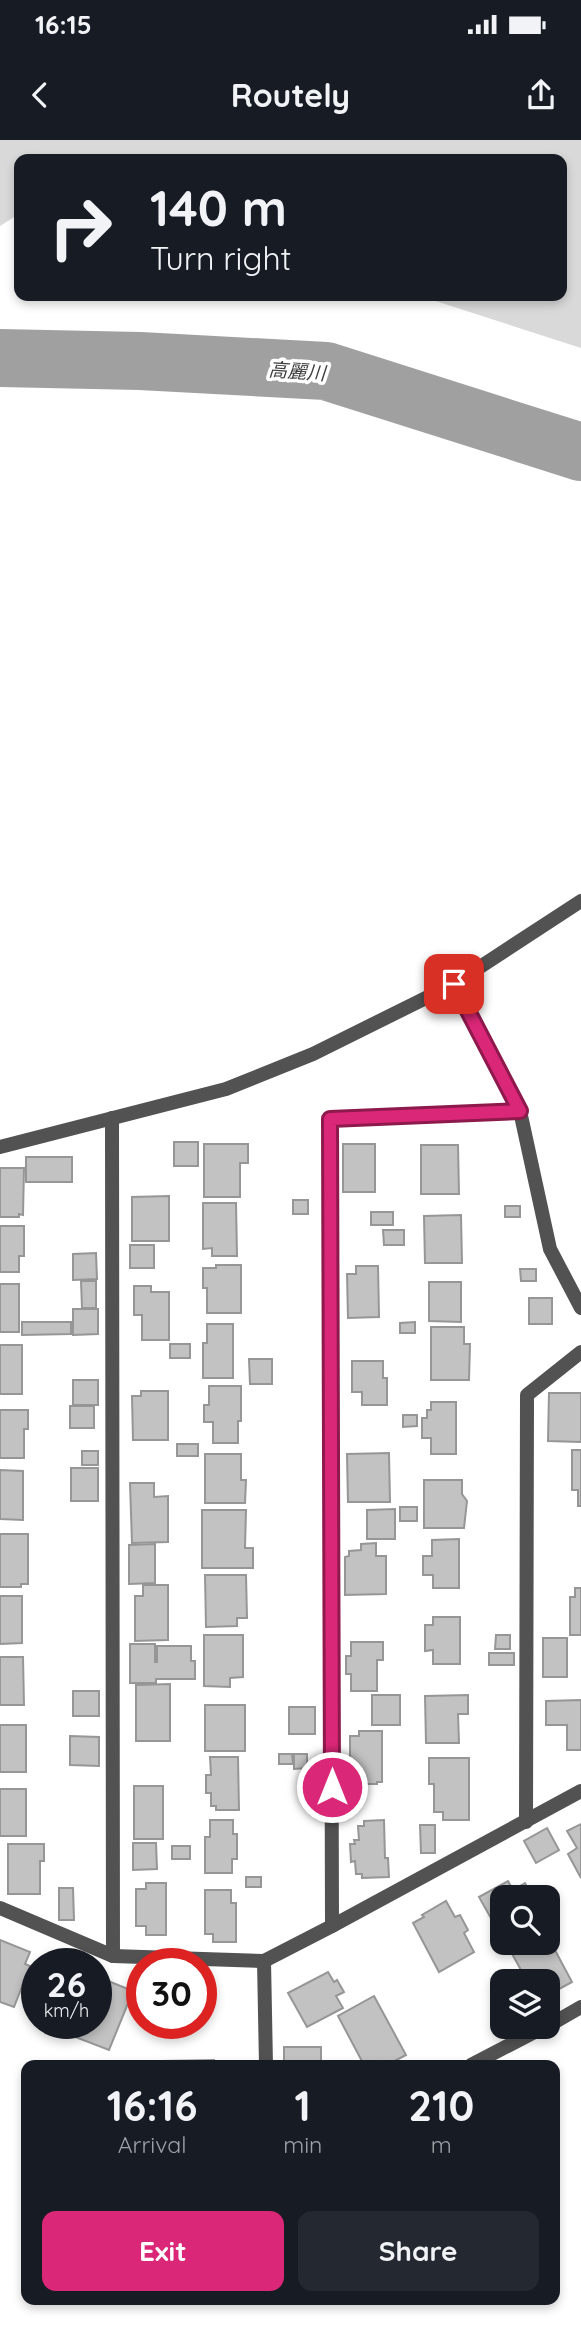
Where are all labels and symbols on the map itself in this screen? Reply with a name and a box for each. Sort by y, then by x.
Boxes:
water label: 高麗川 [268,357,328,385]
pin [424,954,484,1014]
position arrow [295,1750,369,1824]
speed limit sign: 30 [126,1948,217,2039]

